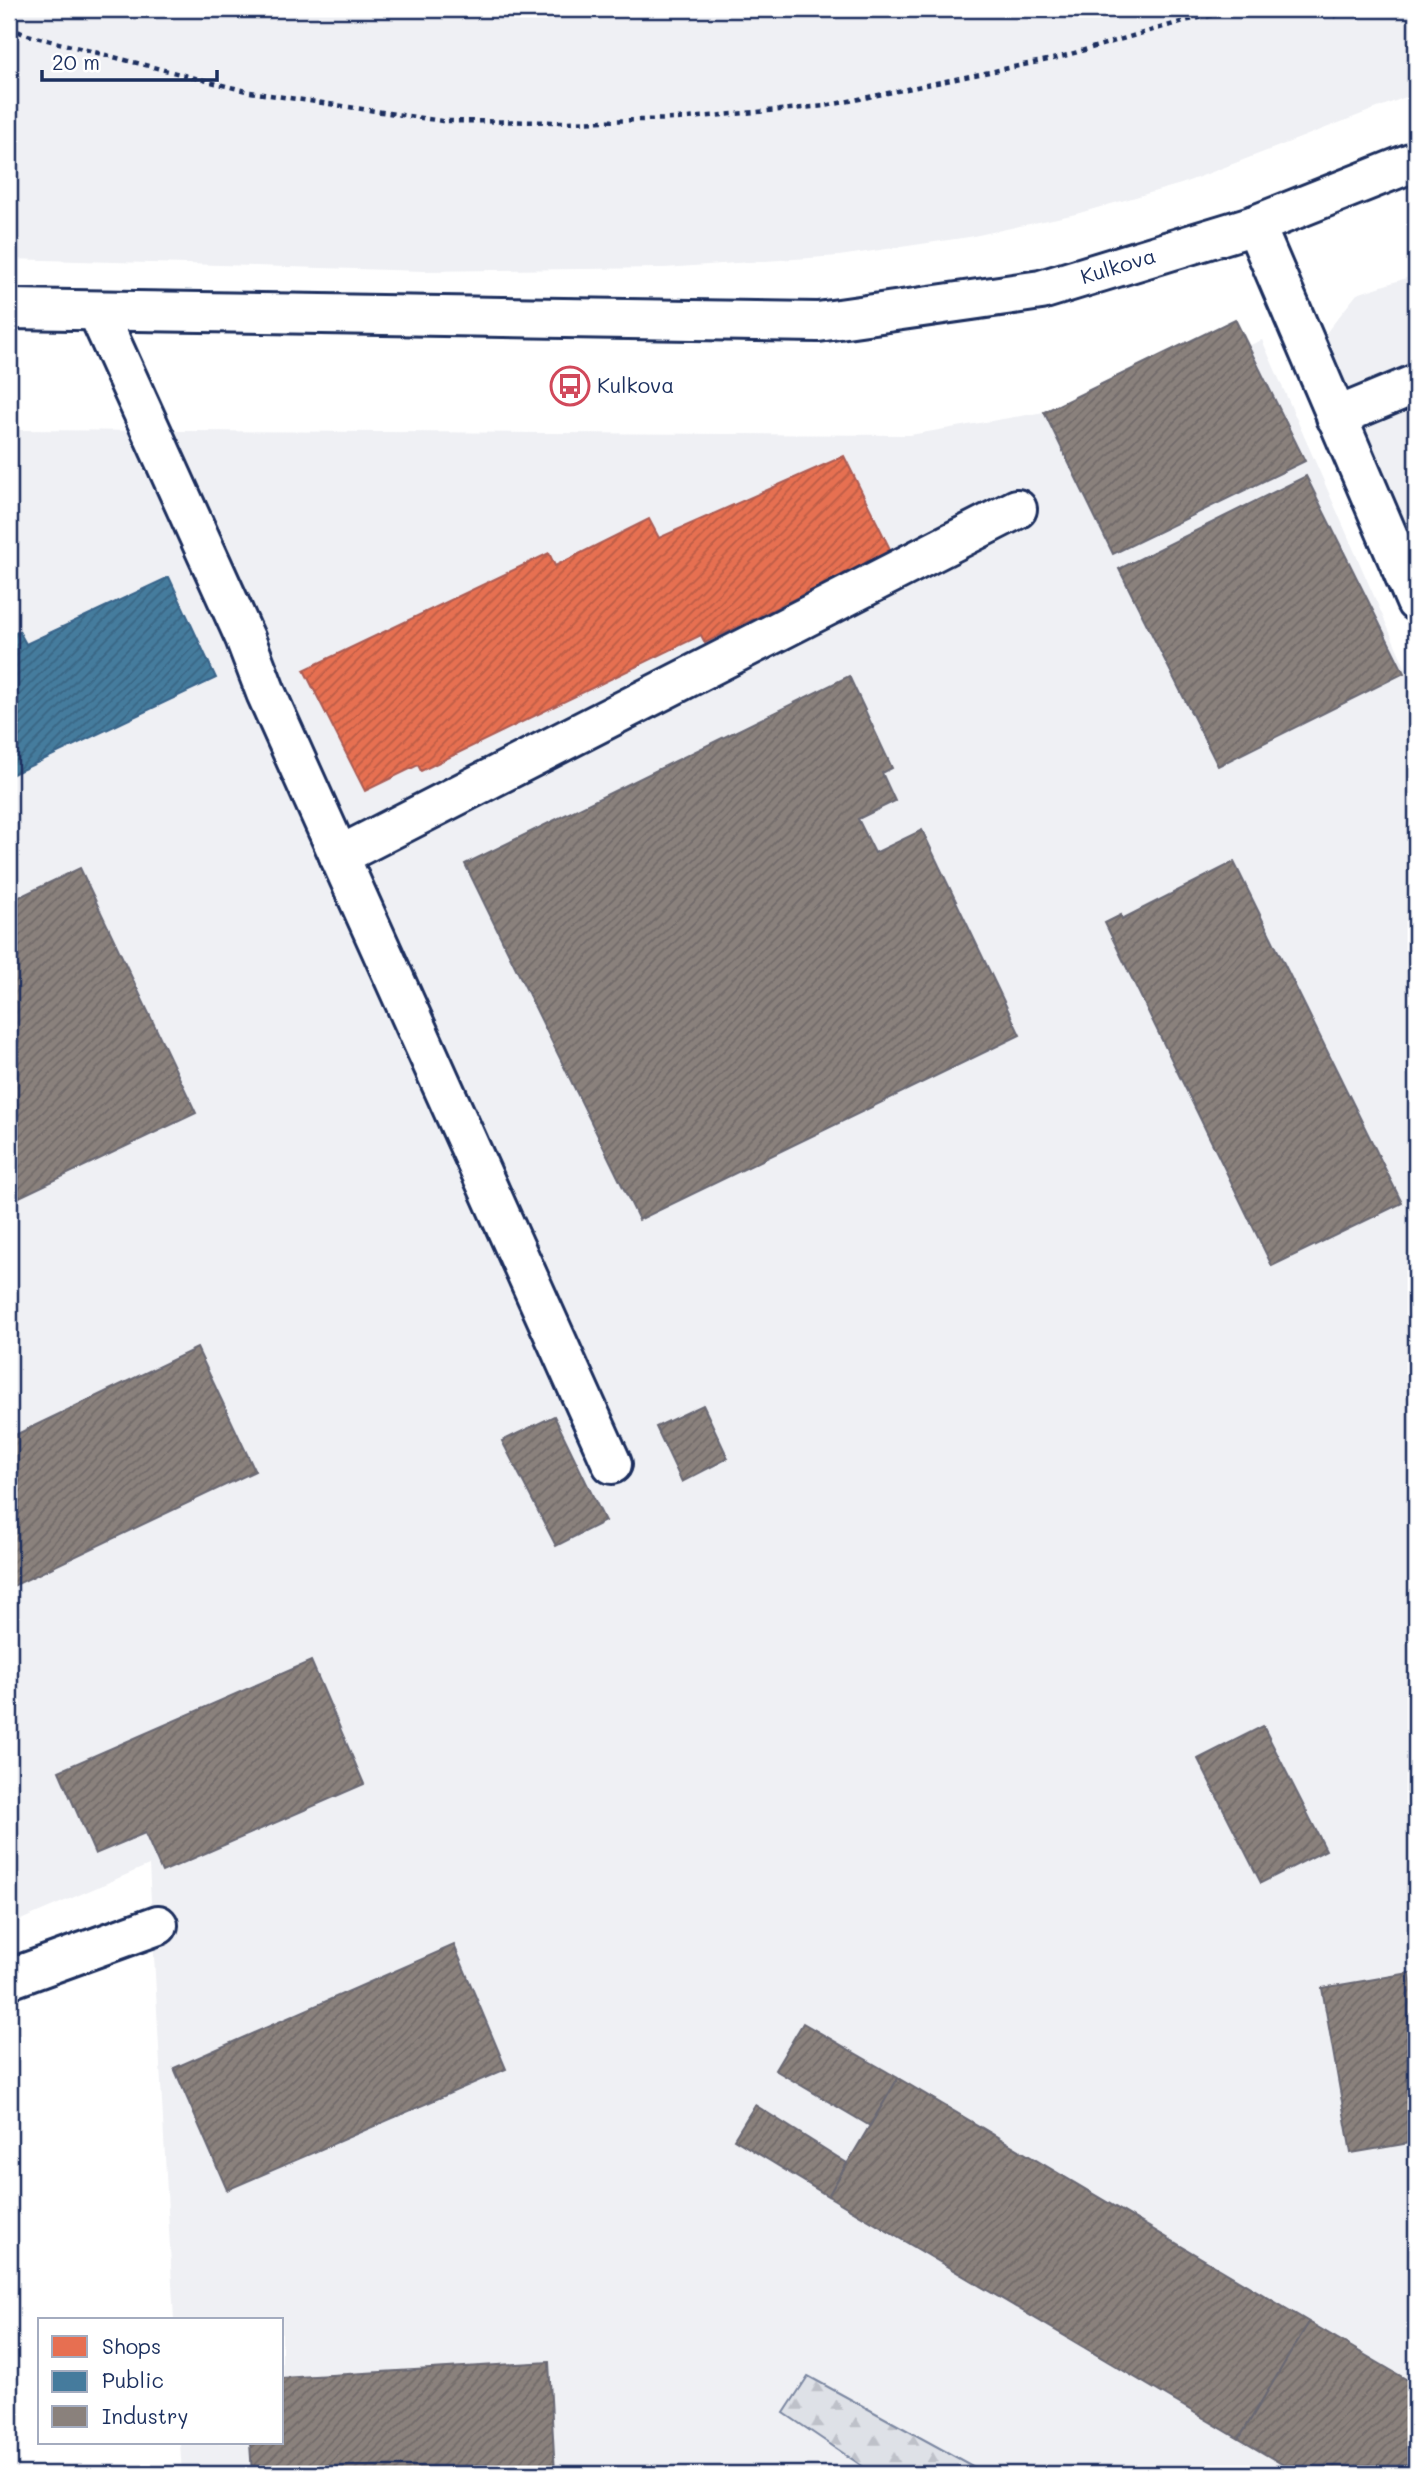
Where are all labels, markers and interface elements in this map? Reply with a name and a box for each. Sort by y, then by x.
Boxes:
scale bar [42,38,217,82]
text: 20 m [52,48,100,75]
street label: Kulkova [1077,241,1159,289]
bus stop icon: Kulkova [549,365,591,407]
place label: Kulkova [597,371,674,398]
legend [38,2318,284,2444]
text: Shops [102,2332,161,2359]
text: Public [102,2366,164,2393]
text: Industry [102,2402,189,2429]

